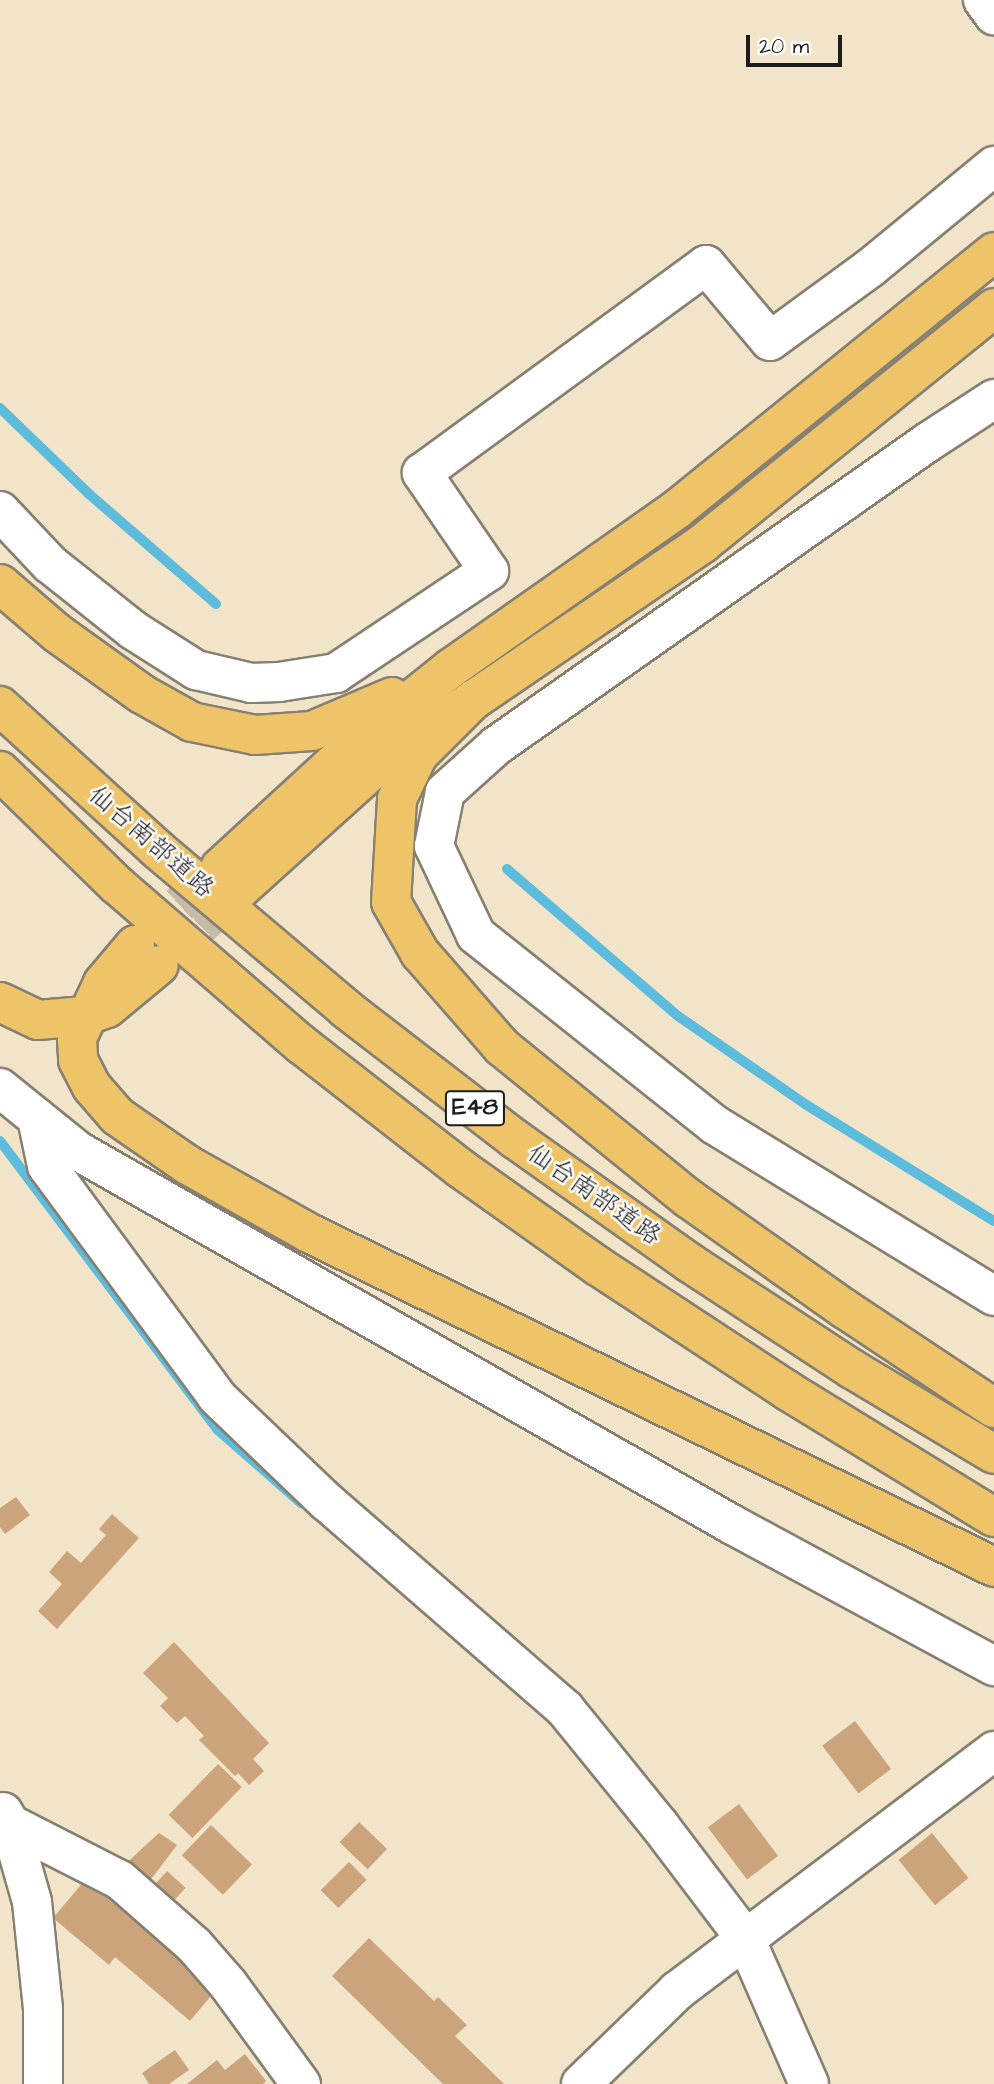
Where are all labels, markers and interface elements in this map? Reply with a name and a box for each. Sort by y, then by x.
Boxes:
scale bar [749,21,845,65]
text: 20 m [759,32,809,61]
street label: 仙台南部道路 [82,779,220,905]
road number: E48 [444,1088,506,1128]
street label: 仙台南部道路 [521,1137,667,1253]

